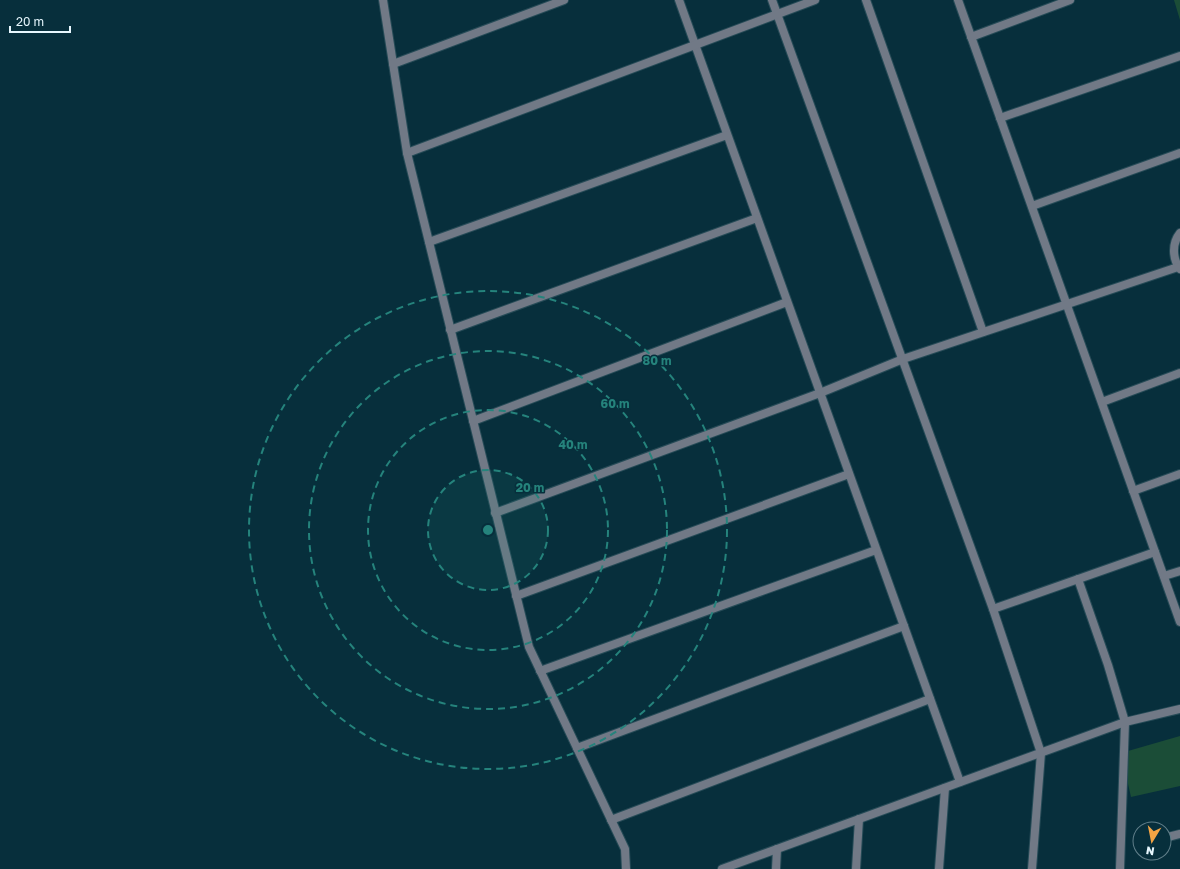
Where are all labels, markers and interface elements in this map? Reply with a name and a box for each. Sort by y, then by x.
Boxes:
scale bar [10,8,70,34]
text: 20 m [16,14,44,29]
text: 80 m [643,353,671,368]
text: 60 m [601,396,629,411]
text: 40 m [559,437,587,452]
text: 20 m [516,480,544,495]
centre of rings [481,523,495,537]
north arrow [1132,821,1172,861]
text: N [1145,844,1155,858]

